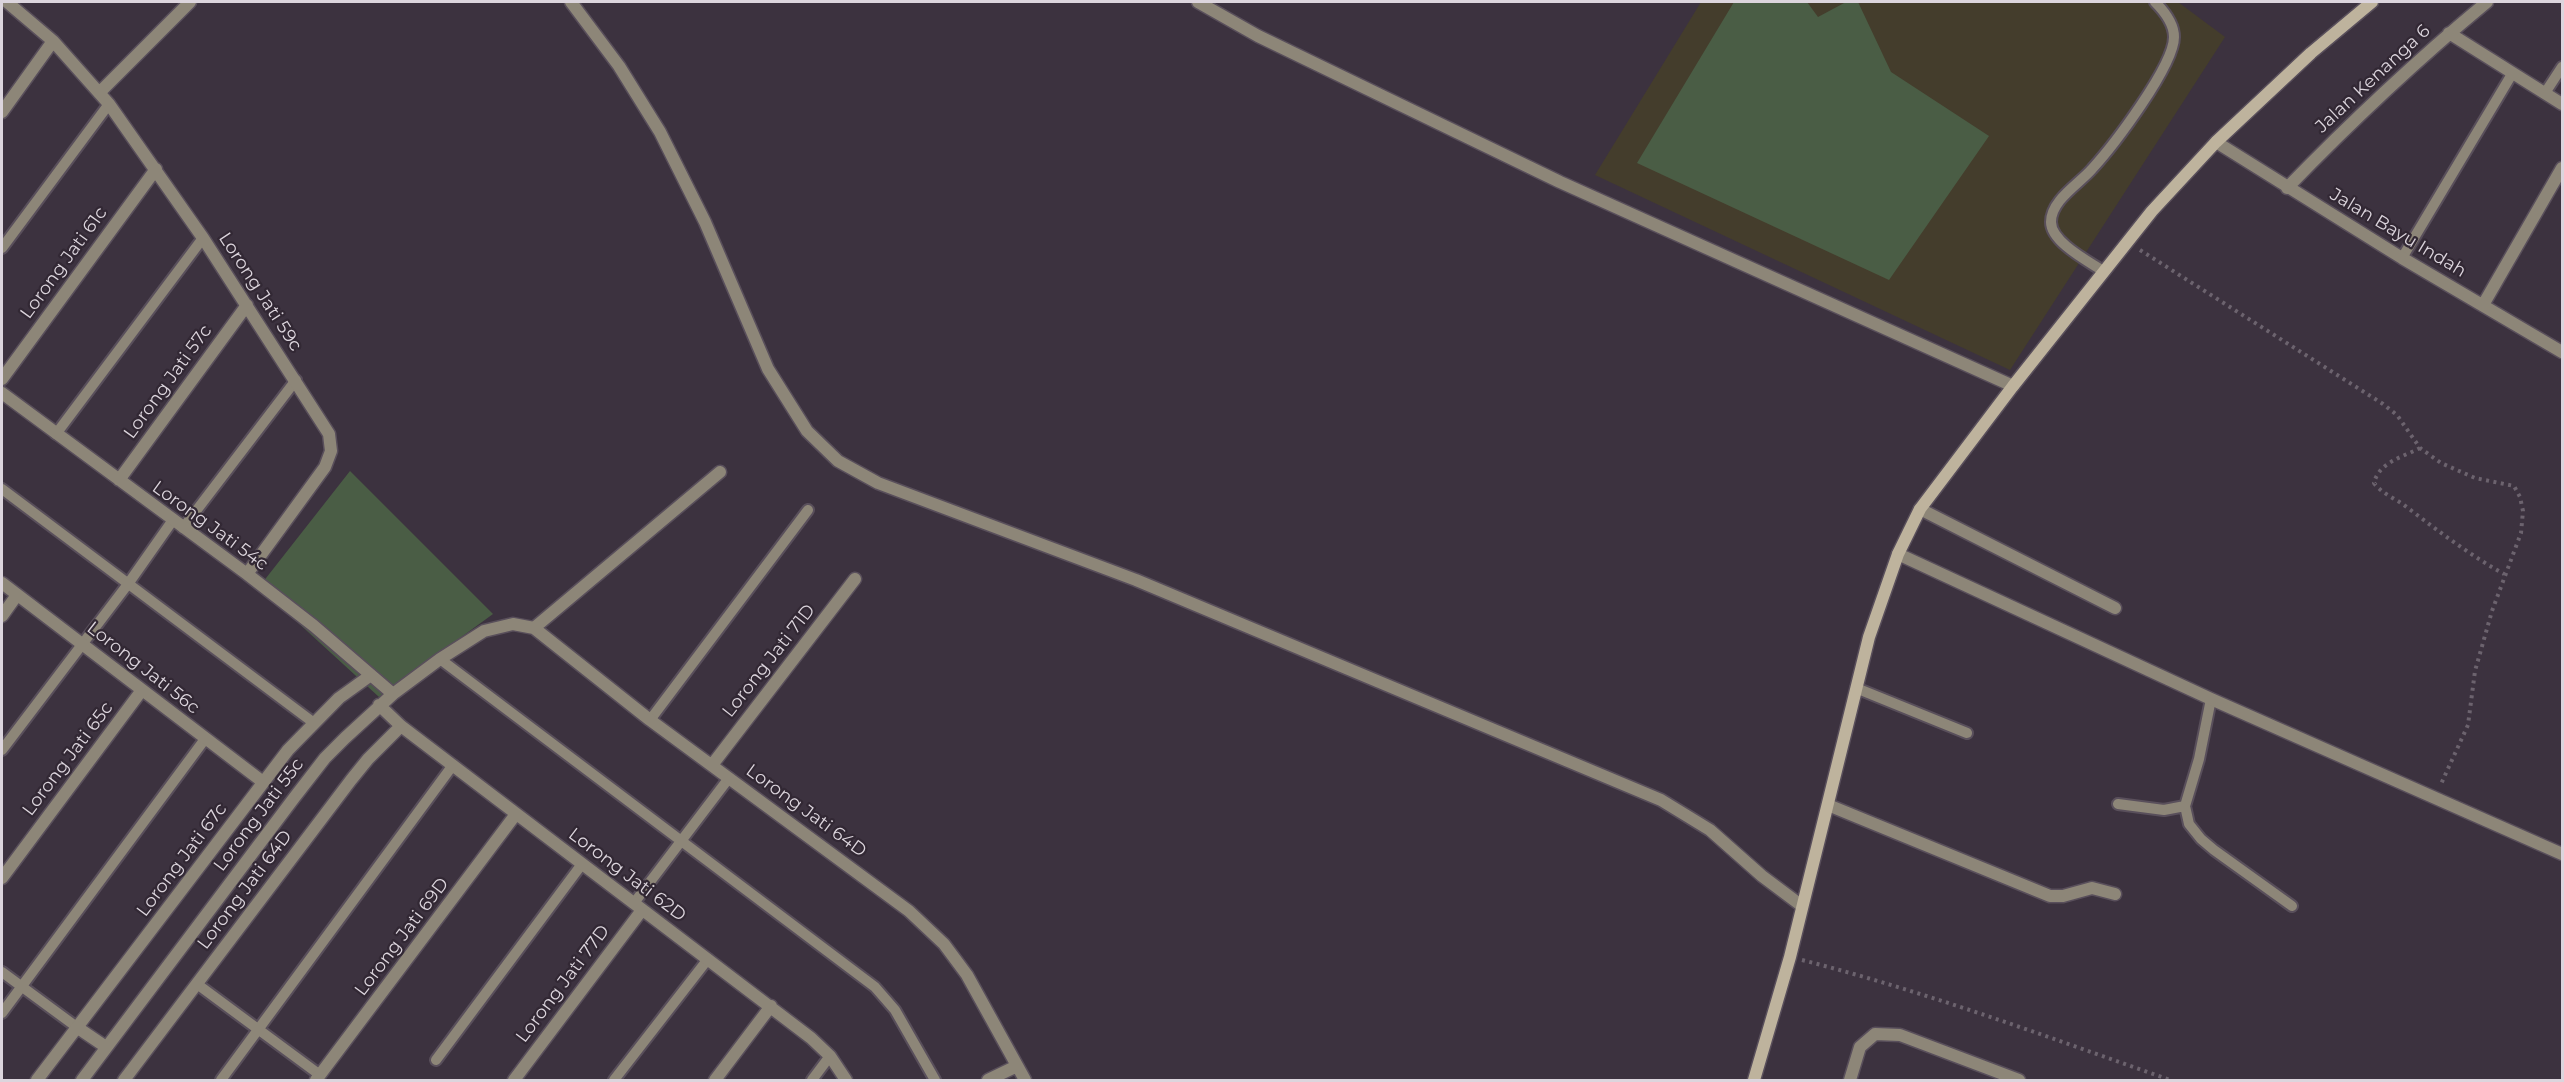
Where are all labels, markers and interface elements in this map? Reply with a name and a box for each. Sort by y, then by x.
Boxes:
street label: Jalan Kenanga 6 [2311,20,2435,138]
street label: Jalan Bayu Indah [2326,184,2470,282]
street label: Lorong Jati 61c [16,203,112,323]
street label: Lorong Jati 59c [214,229,306,355]
street label: Lorong Jati 57c [119,321,217,443]
street label: Lorong Jati 54c [148,477,272,575]
street label: Lorong Jati 71D [718,600,820,722]
street label: Lorong Jati 56c [82,617,204,719]
street label: Lorong Jati 65c [18,698,118,820]
street label: Lorong Jati 55c [209,754,309,876]
street label: Lorong Jati 64D [742,760,870,862]
street label: Lorong Jati 67c [132,799,232,921]
street label: Lorong Jati 62D [564,824,690,926]
street label: Lorong Jati 64D [193,826,297,954]
street label: Lorong Jati 69D [350,874,454,1000]
street label: Lorong Jati 77D [512,921,614,1047]

